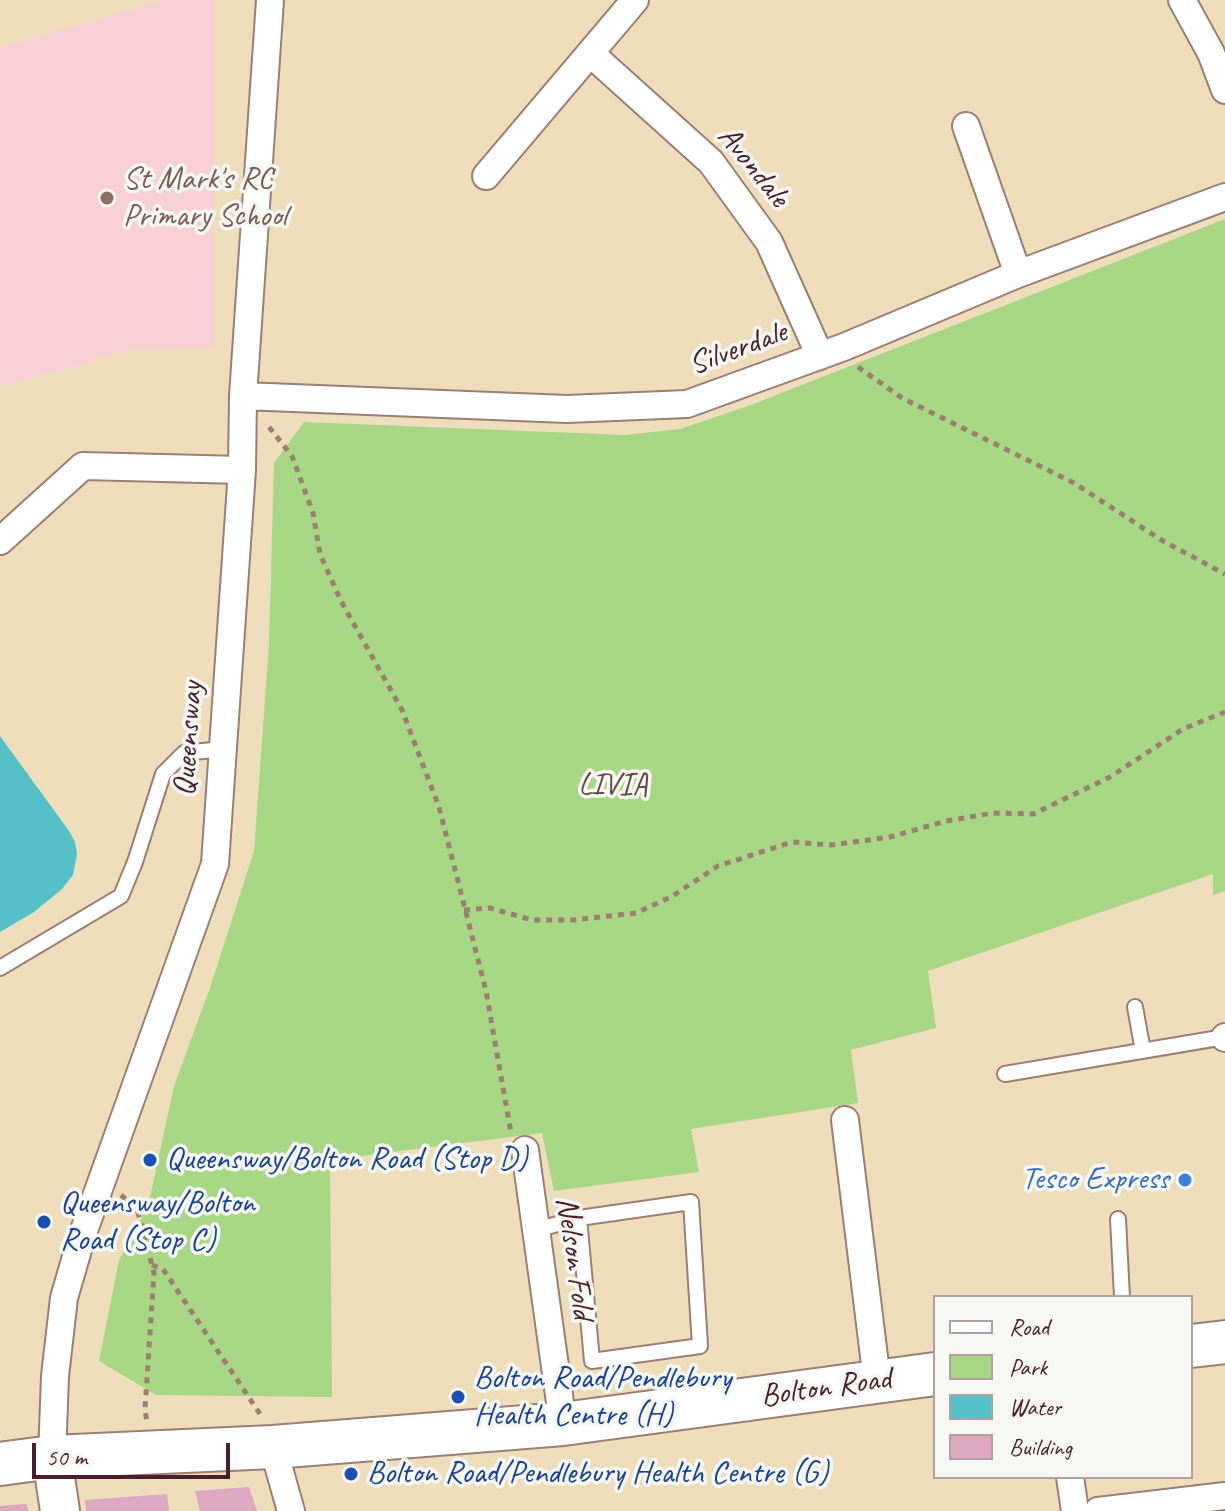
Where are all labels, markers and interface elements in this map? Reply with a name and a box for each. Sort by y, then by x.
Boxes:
street label: Avondale [709,119,797,215]
place label: St Mark's RC Primary School [123,161,287,236]
marker: St Mark's RC Primary School [98,189,116,207]
street label: Silverdale [684,314,792,384]
street label: Queensway [166,680,212,798]
park label: LIVIA [578,767,648,805]
place label: Queensway/Bolton Road (Stop D) [166,1141,528,1179]
marker: Queensway/Bolton Road (Stop D) [141,1151,159,1169]
place label: Tesco Express [1022,1161,1169,1199]
marker: Tesco Express [1176,1171,1194,1189]
place label: Queensway/Bolton Road (Stop C) [60,1185,255,1260]
street label: Nelson Fold [546,1194,602,1322]
marker: Queensway/Bolton Road (Stop C) [35,1213,53,1231]
legend [933,1295,1193,1479]
text: Road [1009,1312,1049,1342]
text: Park [1009,1352,1047,1382]
place label: Bolton Road/Pendlebury Health Centre (H) [474,1360,731,1435]
street label: Bolton Road [758,1360,894,1416]
marker: Bolton Road/Pendlebury Health Centre (H) [449,1388,467,1406]
text: Water [1009,1392,1061,1422]
scale bar [36,1427,234,1477]
text: Building [1009,1432,1072,1462]
text: 50 m [46,1442,87,1472]
place label: Bolton Road/Pendlebury Health Centre (G) [367,1455,828,1493]
marker: Bolton Road/Pendlebury Health Centre (G) [342,1465,360,1483]

